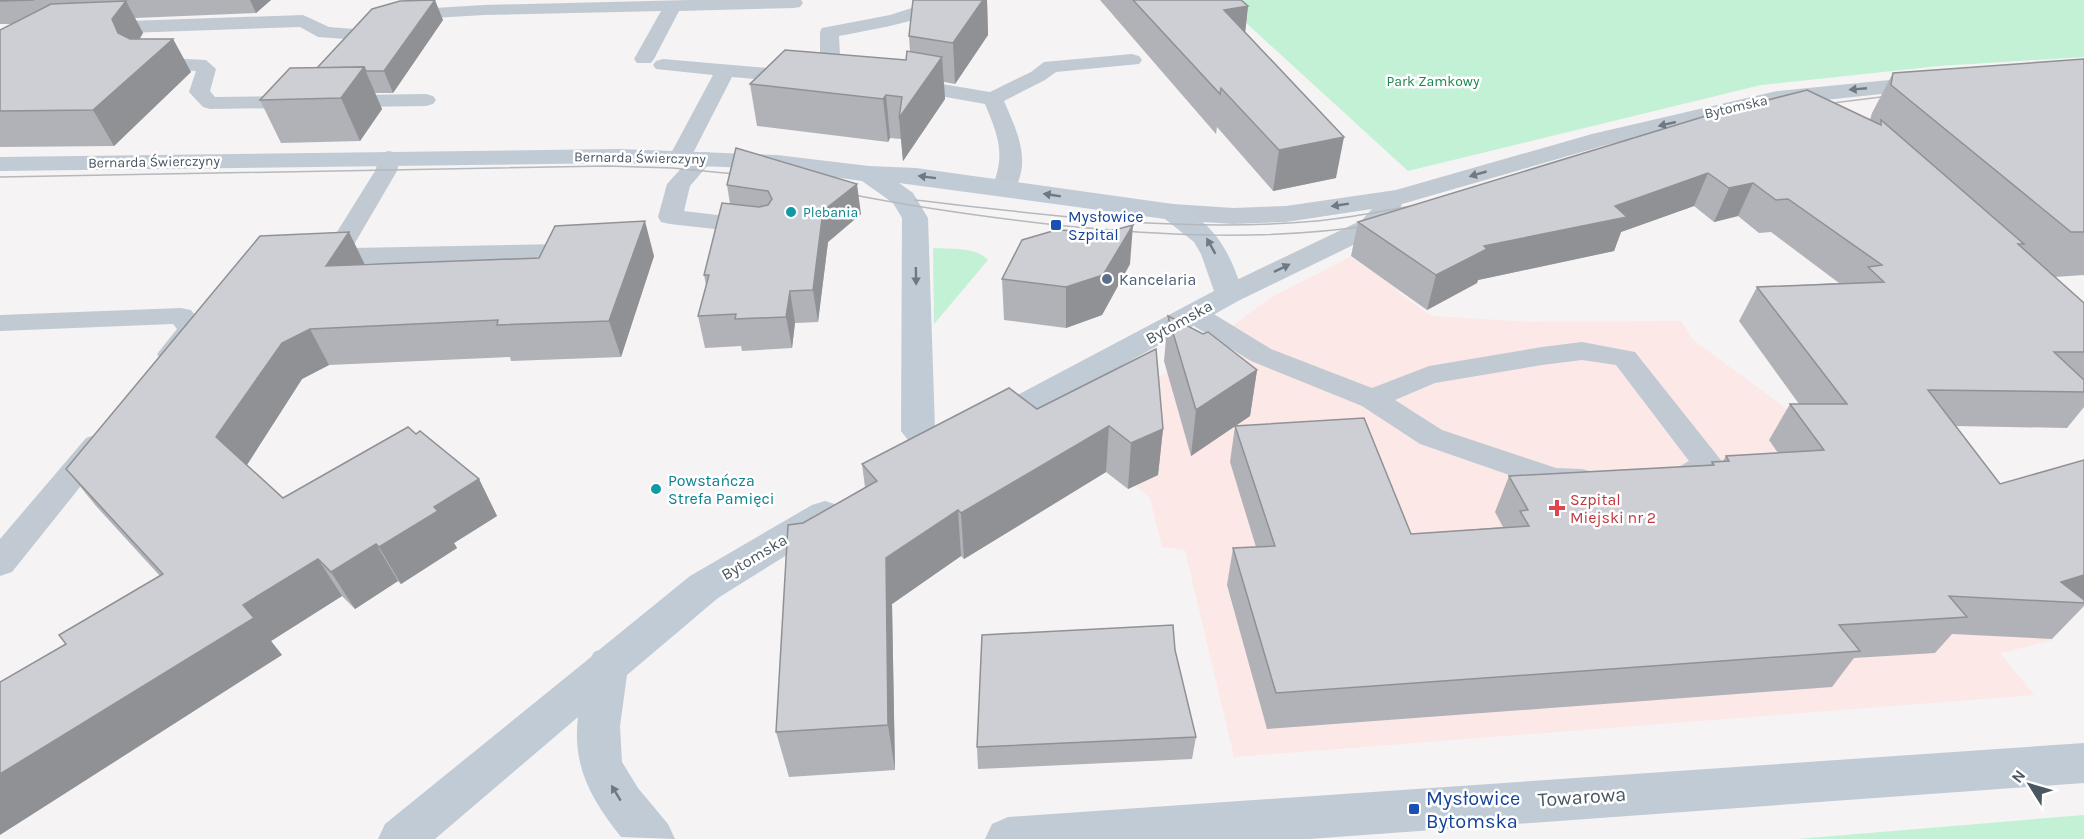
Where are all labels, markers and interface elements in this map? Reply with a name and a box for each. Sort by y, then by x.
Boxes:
park label: Park Zamkowy [1386,73,1480,90]
one-way arrow [1849,84,1868,94]
street label: Bytomska [1703,91,1769,123]
one-way arrow [1658,119,1676,129]
street label: Bernarda Świerczyny [574,148,707,168]
street label: Bernarda Świerczyny [88,152,221,172]
one-way arrow [1469,170,1487,179]
one-way arrow [917,172,936,182]
one-way arrow [1043,191,1062,200]
one-way arrow [1330,201,1349,210]
place label: Plebania [803,204,858,221]
marker: Plebania [784,205,798,219]
place label: Mysłowice Szpital [1068,207,1143,244]
marker: Mysłowice Szpital [1049,218,1063,232]
one-way arrow [1206,238,1216,255]
one-way arrow [1274,264,1291,273]
one-way arrow [911,267,921,286]
place label: Kancelaria [1119,270,1196,289]
marker: Kancelaria [1100,272,1114,286]
street label: Bytomska [1142,296,1216,348]
place label: Powstańcza Strefa Pamięci [668,471,774,508]
marker: Powstańcza Strefa Pamięci [649,482,663,496]
place label: Szpital Miejski nr 2 [1570,490,1656,527]
marker: Szpital Miejski nr 2 [1548,499,1566,517]
street label: Bytomska [718,530,790,584]
north arrow [2000,755,2060,815]
text: N [2007,766,2029,787]
street label: Towarowa [1537,782,1627,812]
one-way arrow [611,784,621,801]
place label: Mysłowice Bytomska [1426,787,1520,833]
marker: Mysłowice Bytomska [1407,802,1421,816]

